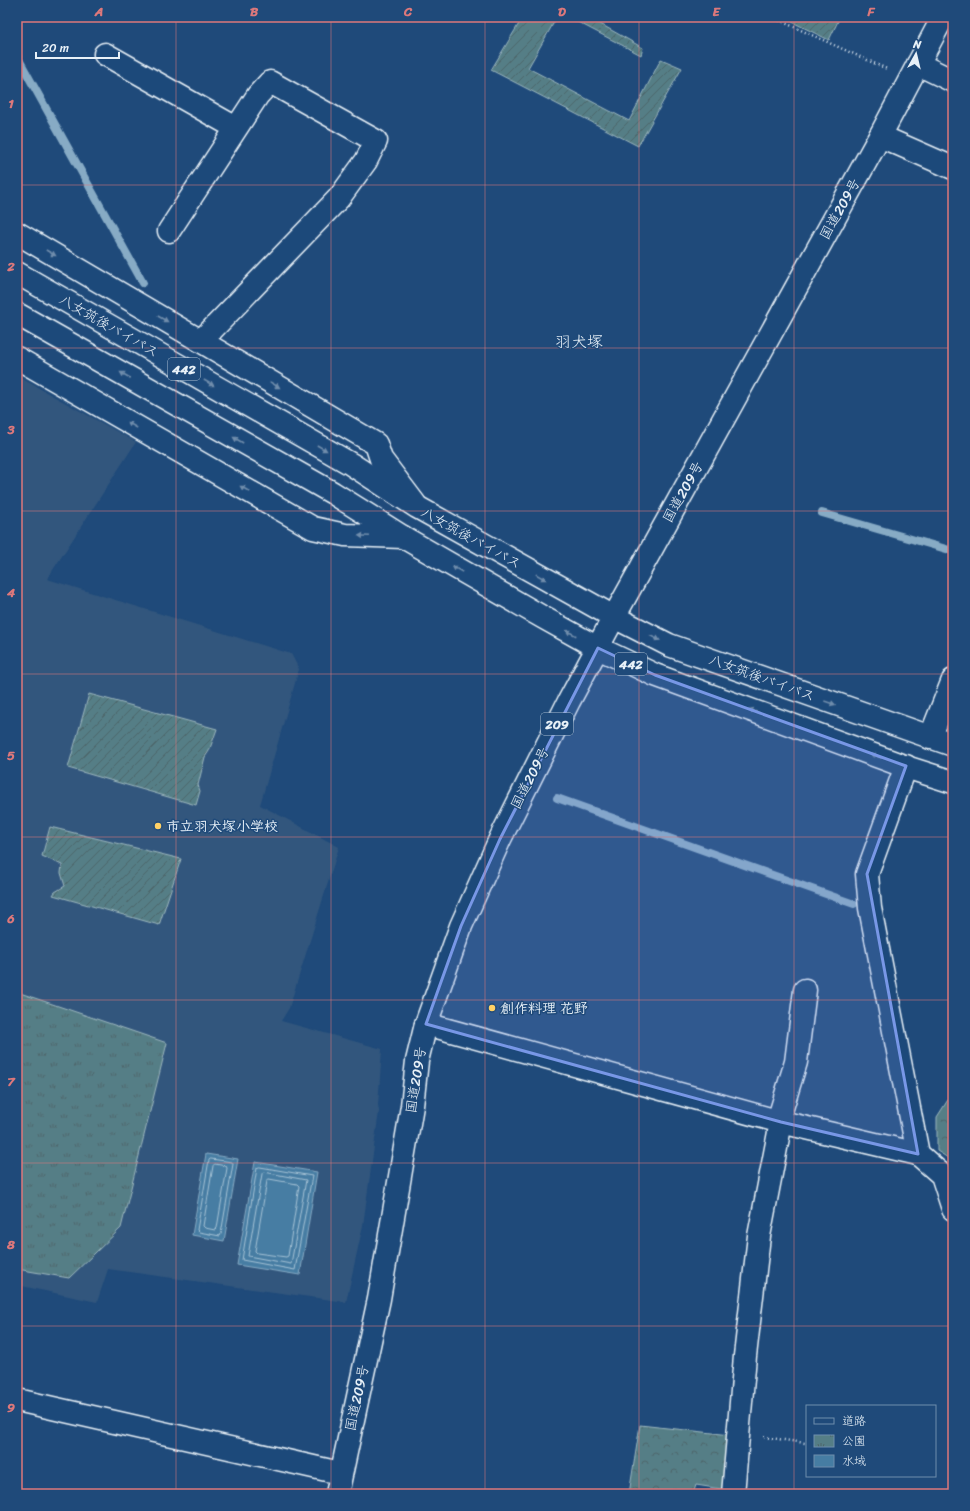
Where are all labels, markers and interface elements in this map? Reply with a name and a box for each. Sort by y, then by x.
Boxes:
text: A [94,0,103,23]
text: B [250,0,259,23]
text: C [403,0,413,23]
text: D [558,0,566,23]
text: E [712,0,721,23]
text: F [866,0,875,23]
scale bar [36,34,119,60]
north arrow [896,34,936,74]
text: N [911,35,923,55]
text: 20 m [42,37,69,59]
text: 1 [8,92,14,115]
street label: 国道209号 [813,173,867,245]
one-way arrow [45,249,57,256]
text: 2 [6,255,15,278]
street label: 八女筑後バイパス [54,287,164,365]
one-way arrow [157,315,169,322]
district label: 羽犬塚 [555,327,603,356]
road number: 442 [168,358,200,380]
one-way arrow [119,372,131,379]
one-way arrow [203,380,215,387]
one-way arrow [269,381,281,388]
text: 3 [6,418,15,441]
one-way arrow [126,421,138,428]
one-way arrow [233,436,244,443]
one-way arrow [316,444,328,451]
street label: 国道209号 [656,456,710,528]
one-way arrow [239,486,251,493]
street label: 八女筑後バイパス [416,500,526,576]
one-way arrow [358,532,370,539]
one-way arrow [452,565,462,573]
one-way arrow [535,573,547,580]
text: 4 [6,581,16,604]
one-way arrow [565,630,576,636]
one-way arrow [650,635,661,641]
street label: 八女筑後バイパス [705,647,819,709]
road number: 442 [615,653,647,675]
one-way arrow [824,700,836,706]
one-way arrow [748,708,760,714]
road number: 209 [541,713,573,735]
street label: 国道209号 [504,742,556,814]
text: 5 [7,744,15,767]
one-way arrow [870,752,882,758]
place label: 市立羽犬塚小学校 [166,814,278,839]
marker: 市立羽犬塚小学校 [153,821,163,831]
text: 6 [6,907,15,930]
place label: 創作料理 花野 [500,996,588,1021]
marker: 創作料理 花野 [487,1003,497,1013]
street label: 国道209号 [398,1045,434,1115]
text: 7 [7,1070,16,1093]
text: 8 [6,1233,15,1256]
street label: 国道209号 [338,1362,376,1434]
text: 9 [7,1396,15,1419]
legend [806,1405,936,1477]
text: 道路 [842,1410,866,1432]
text: 公園 [842,1430,866,1452]
text: 水域 [842,1450,866,1472]

